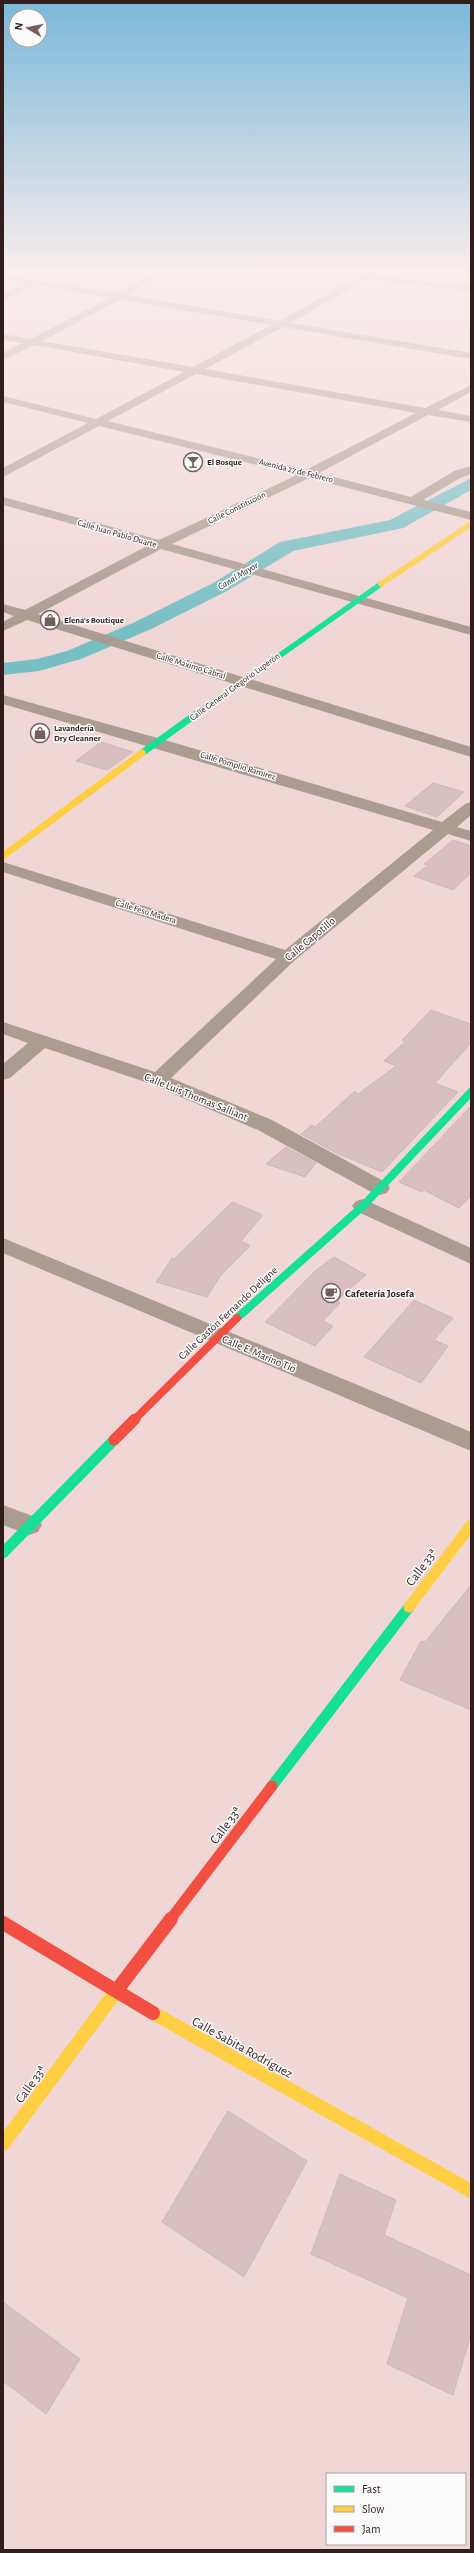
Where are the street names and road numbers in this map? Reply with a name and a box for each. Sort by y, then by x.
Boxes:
street label: Avenida 27 de Febrero [258,457,335,485]
street label: Calle Constitución [207,490,267,526]
street label: Calle Juan Pablo Duarte [76,518,158,550]
street label: Calle Máximo Cabral [155,651,227,681]
street label: Calle General Gregorio Luperón [188,651,282,723]
street label: Calle Pomplio Ramírez [199,750,277,782]
street label: Calle Feso Madera [115,899,177,925]
street label: Calle Capotillo [283,915,337,963]
street label: Calle Luis Thomas Salliant [143,1071,250,1123]
street label: Calle Gastón Fernando Deligne [176,1264,280,1362]
street label: Calle E. Marino Tió [221,1334,297,1374]
street label: Calle 33ª [404,1547,440,1589]
street label: Calle 33ª [208,1805,244,1847]
street label: Calle Sabita Rodríguez [190,2015,294,2081]
street label: Calle 33ª [13,2064,49,2106]

